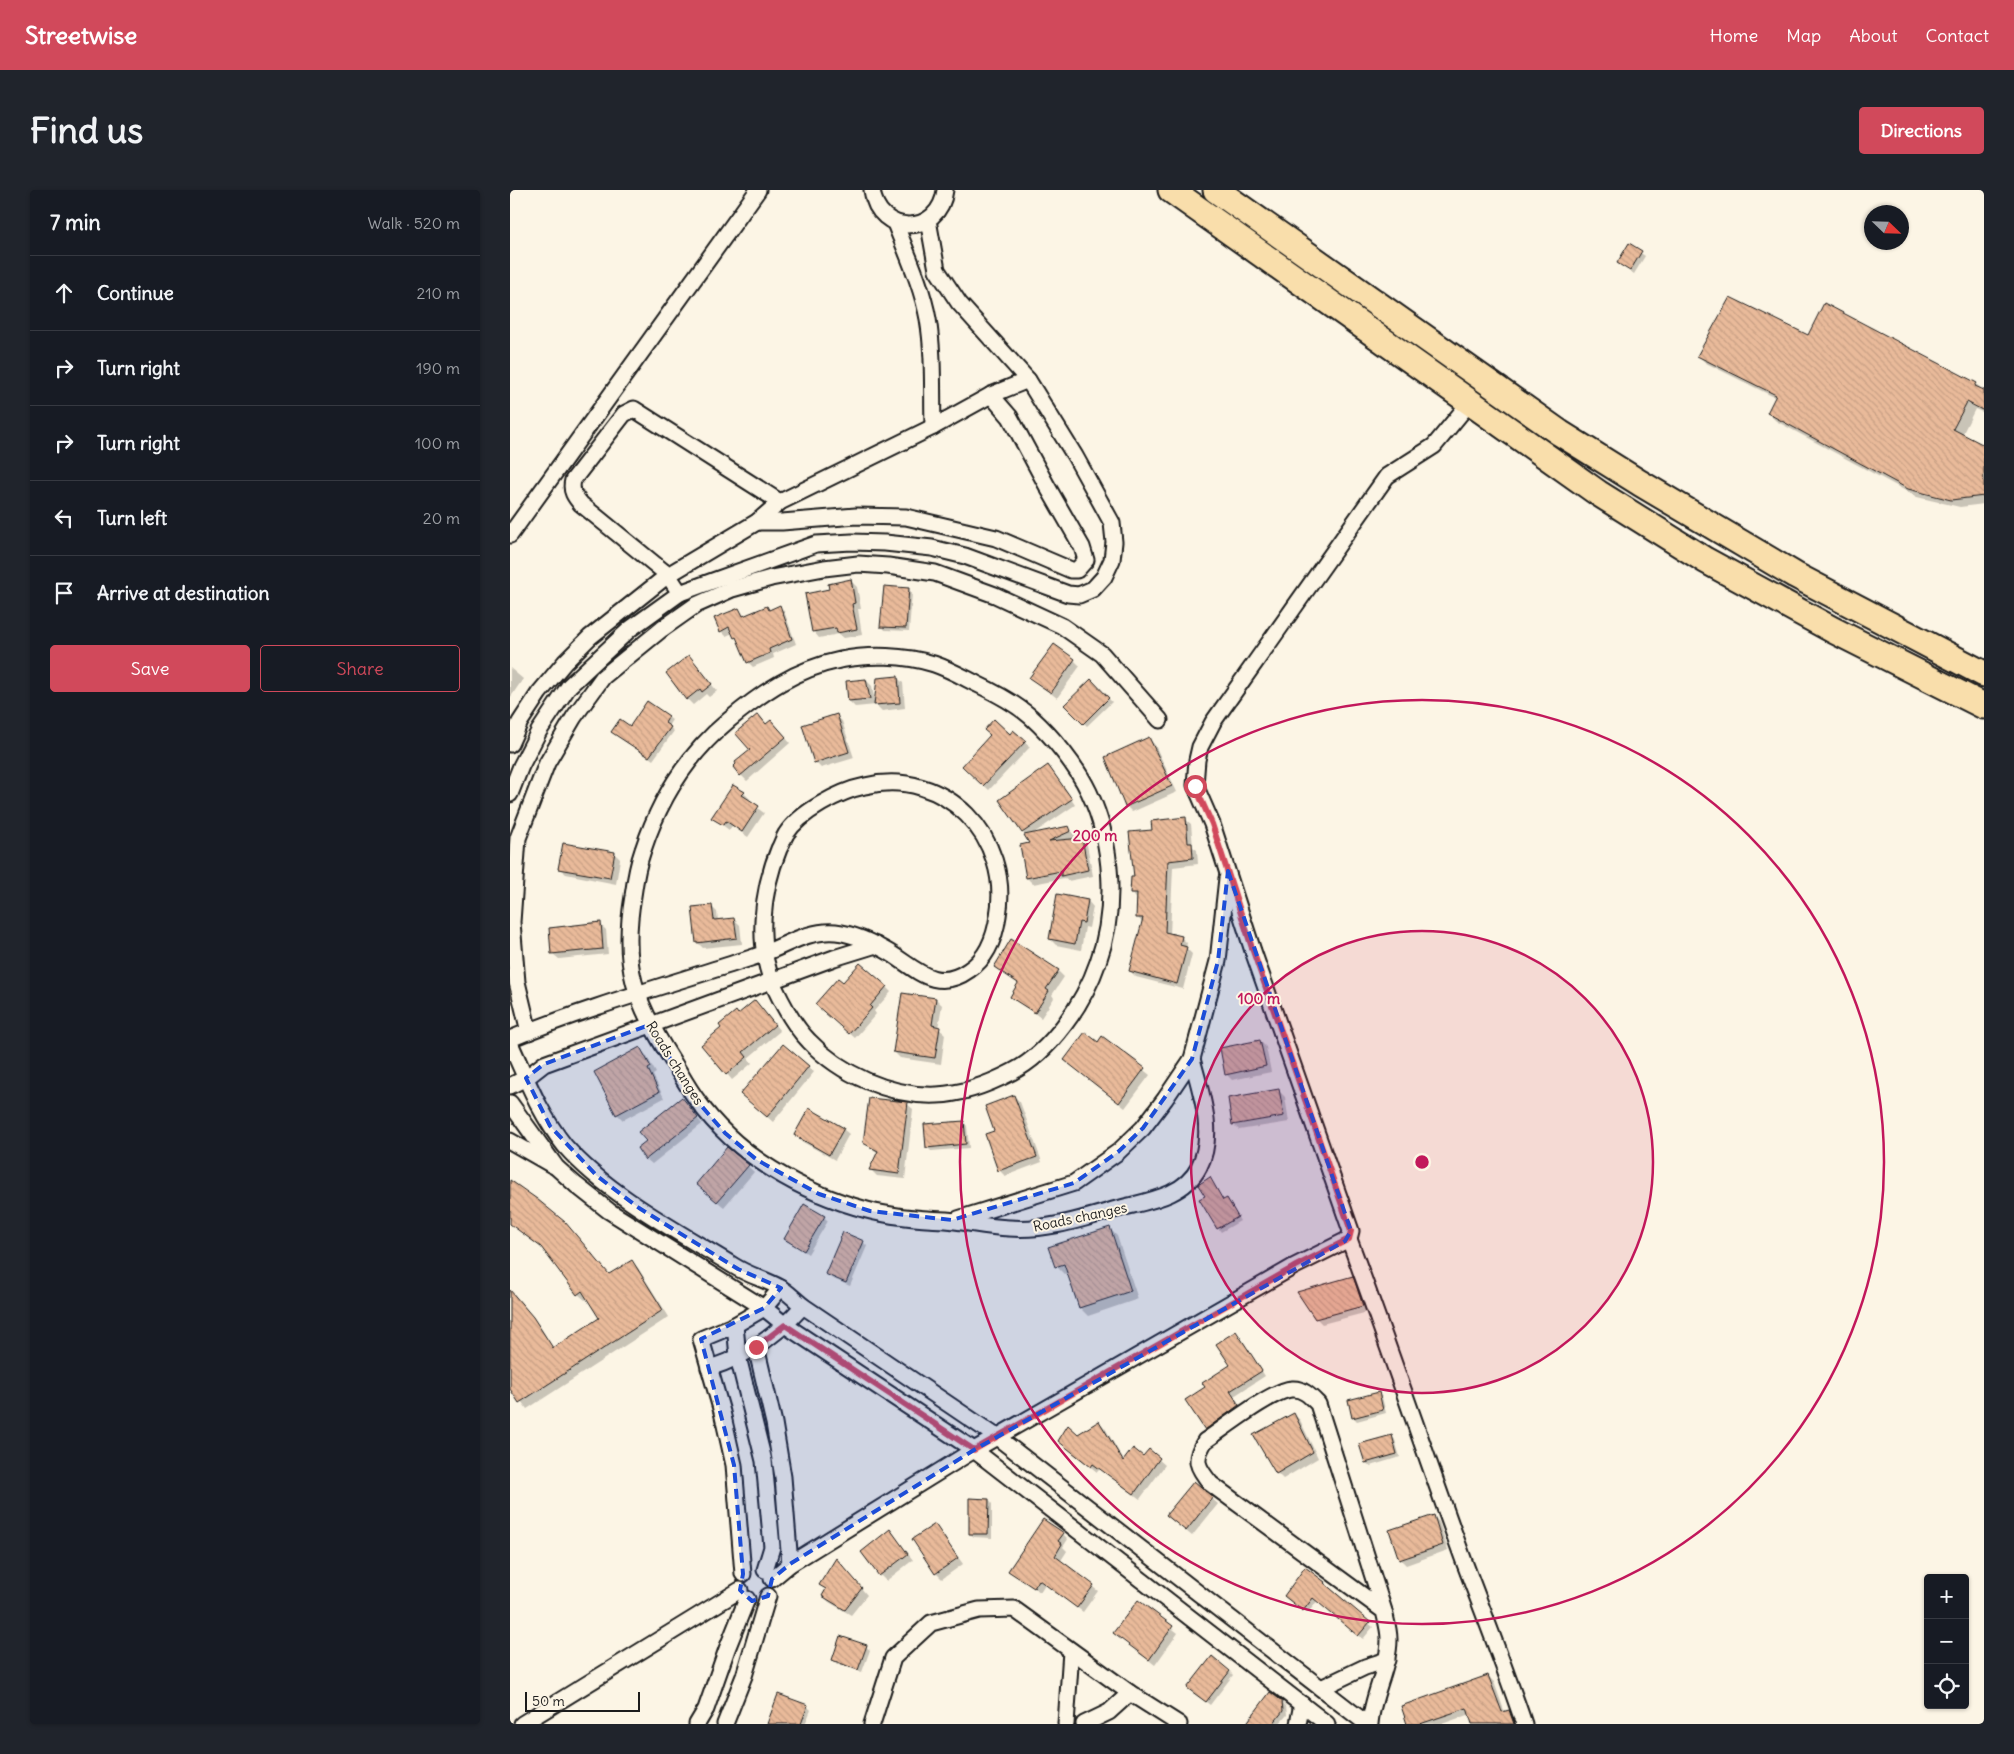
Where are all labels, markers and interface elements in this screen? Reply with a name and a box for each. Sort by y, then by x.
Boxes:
text: Streetwise [25,20,137,50]
text: Home [1710,24,1758,47]
text: Map [1786,24,1821,47]
text: About [1849,24,1897,47]
text: Contact [1925,24,1989,47]
button: Directions [1859,107,1984,154]
text: Find us [30,108,143,152]
north arrow [1864,205,1909,250]
text: 7 min [50,209,101,236]
text: Walk · 520 m [368,213,460,233]
icon: ahead [50,279,78,307]
text: Continue [97,281,174,305]
text: 210 m [417,283,460,303]
icon: right [50,354,78,382]
text: Turn right [97,356,180,380]
text: 190 m [416,358,460,378]
icon: right [50,429,78,457]
text: Turn right [97,431,180,455]
text: 100 m [415,433,460,453]
icon: left [50,504,78,532]
text: Turn left [97,506,167,530]
text: 20 m [423,508,460,528]
icon: arrive [50,579,78,607]
text: Arrive at destination [97,581,270,605]
button: Save [50,645,250,692]
button: Share [260,645,460,692]
route start [1184,775,1207,798]
text: 200 m [1073,826,1117,845]
text: 100 m [1238,989,1280,1008]
street label: Roads changes [642,1018,708,1108]
centre of rings [1413,1153,1431,1171]
street label: Roads changes [1031,1198,1129,1236]
route end [745,1336,768,1359]
map controls [1924,1574,1969,1709]
button: + [1924,1574,1969,1619]
button: − [1924,1619,1969,1664]
button: locate [1924,1664,1969,1709]
scale bar [525,1689,640,1712]
text: 50 m [532,1692,565,1710]

